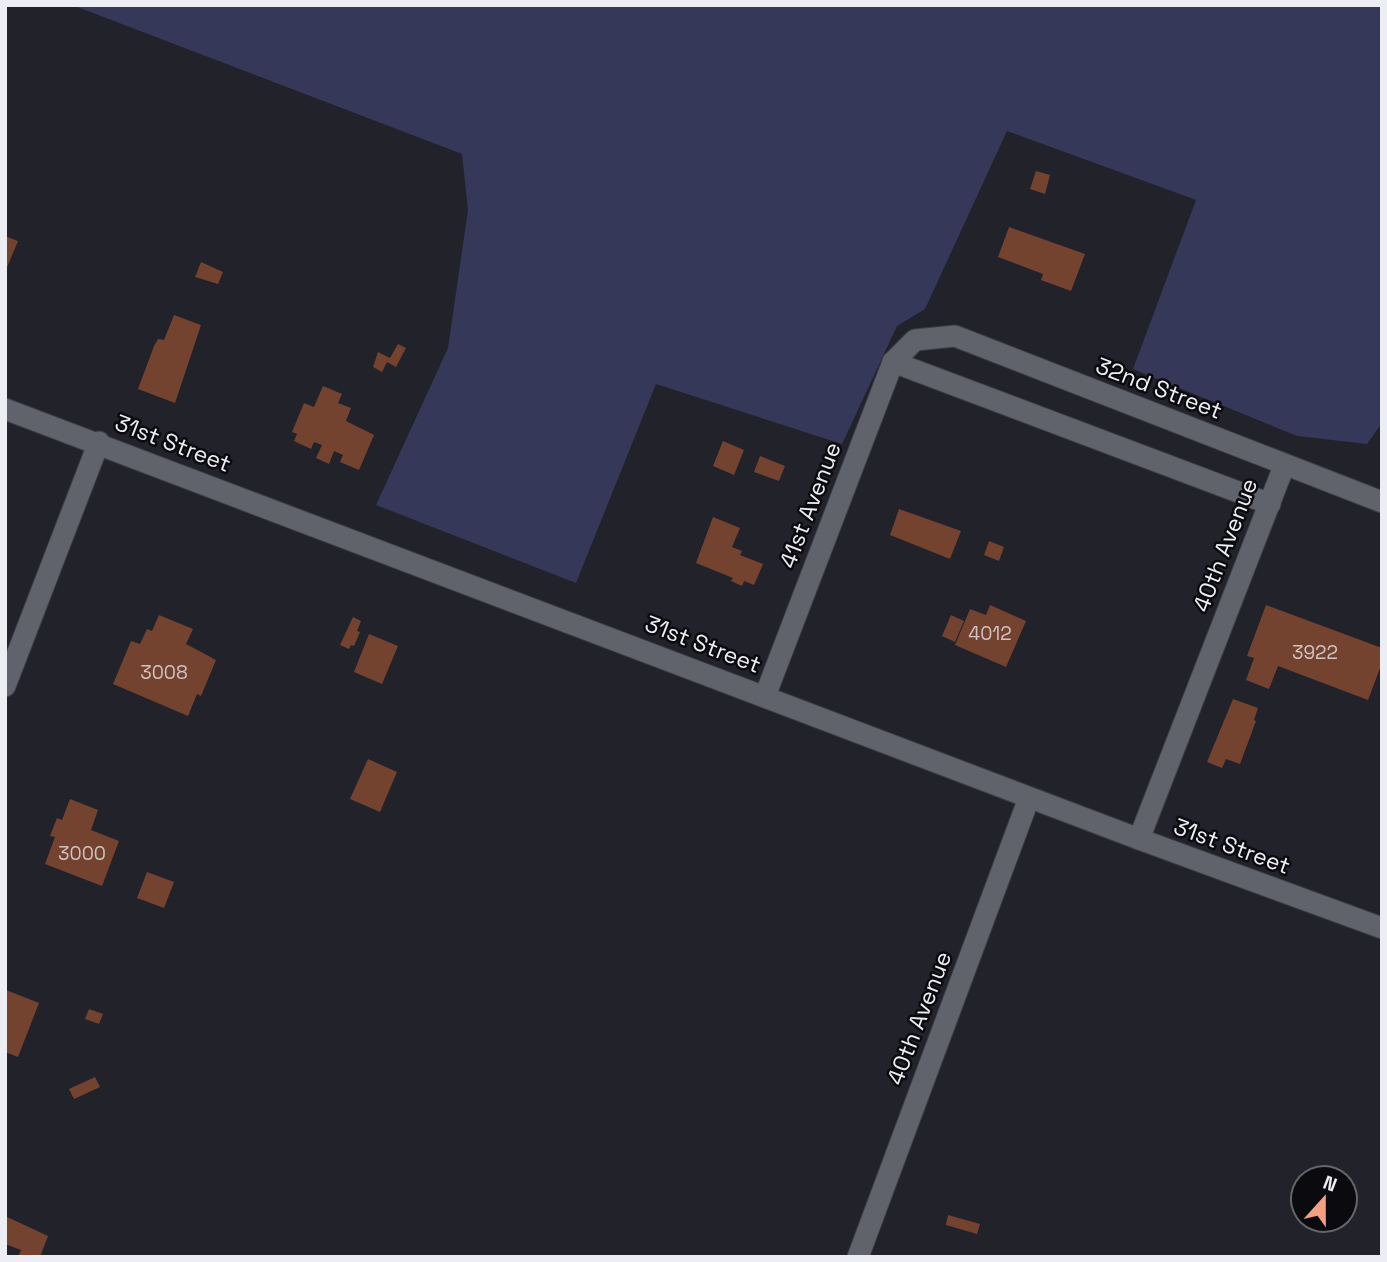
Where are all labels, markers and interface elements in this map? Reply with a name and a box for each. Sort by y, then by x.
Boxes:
street label: 32nd Street [1092,350,1226,426]
street label: 31st Street [111,407,235,479]
street label: 41st Avenue [772,438,848,572]
street label: 40th Avenue [1186,474,1264,616]
street label: 31st Street [641,608,765,680]
house number: 4012 [968,621,1012,646]
house number: 3922 [1292,640,1338,665]
house number: 3008 [140,660,188,685]
street label: 31st Street [1170,811,1294,881]
house number: 3000 [58,841,106,866]
street label: 40th Avenue [880,947,958,1089]
north arrow [1289,1164,1359,1234]
text: N [1319,1170,1340,1198]

